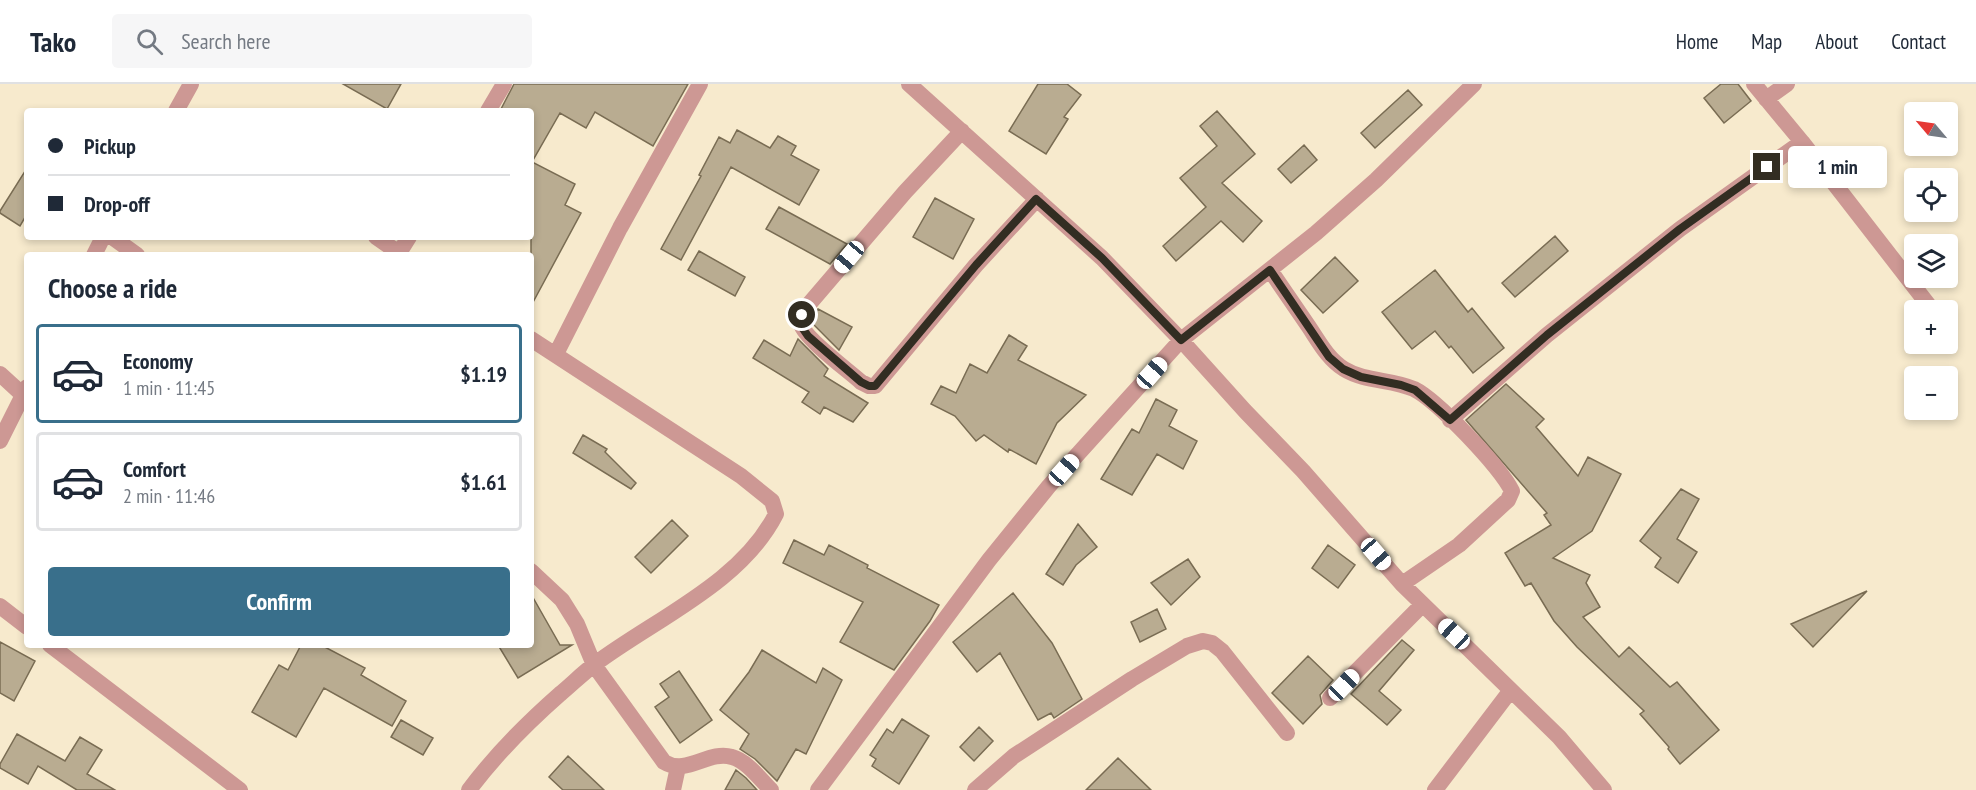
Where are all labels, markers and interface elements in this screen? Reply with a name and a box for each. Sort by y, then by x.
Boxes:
search box [112,14,532,68]
text: Tako [30,23,76,60]
icon: search [133,25,166,58]
text: Search here [181,27,271,55]
text: Home [1676,28,1718,55]
text: Map [1751,28,1782,55]
text: About [1815,28,1858,55]
text: Contact [1891,28,1946,55]
north arrow [1904,102,1958,156]
map controls [1904,102,1958,420]
text: Pickup [84,132,136,160]
callout: 1 min [1788,146,1887,188]
route end [1753,153,1780,180]
text: 1 min [1817,154,1858,180]
button: locate [1904,168,1958,222]
text: Drop-off [84,190,150,218]
button: layers [1904,234,1958,288]
car [831,237,867,277]
text: Choose a ride [48,271,177,305]
button: + [1904,300,1958,354]
route start [788,301,815,328]
icon: car [51,347,105,401]
text: Economy [123,347,193,375]
car [1133,354,1171,392]
text: $1.19 [460,360,507,388]
button: − [1904,366,1958,420]
text: 1 min · 11:45 [123,375,215,401]
car [1045,451,1083,489]
icon: car [51,455,105,509]
text: Comfort [123,455,186,483]
text: $1.61 [460,468,507,496]
text: 2 min · 11:46 [123,483,215,509]
car [1357,535,1395,573]
button: Confirm [48,567,510,636]
car [1435,615,1473,653]
car [1325,666,1363,704]

